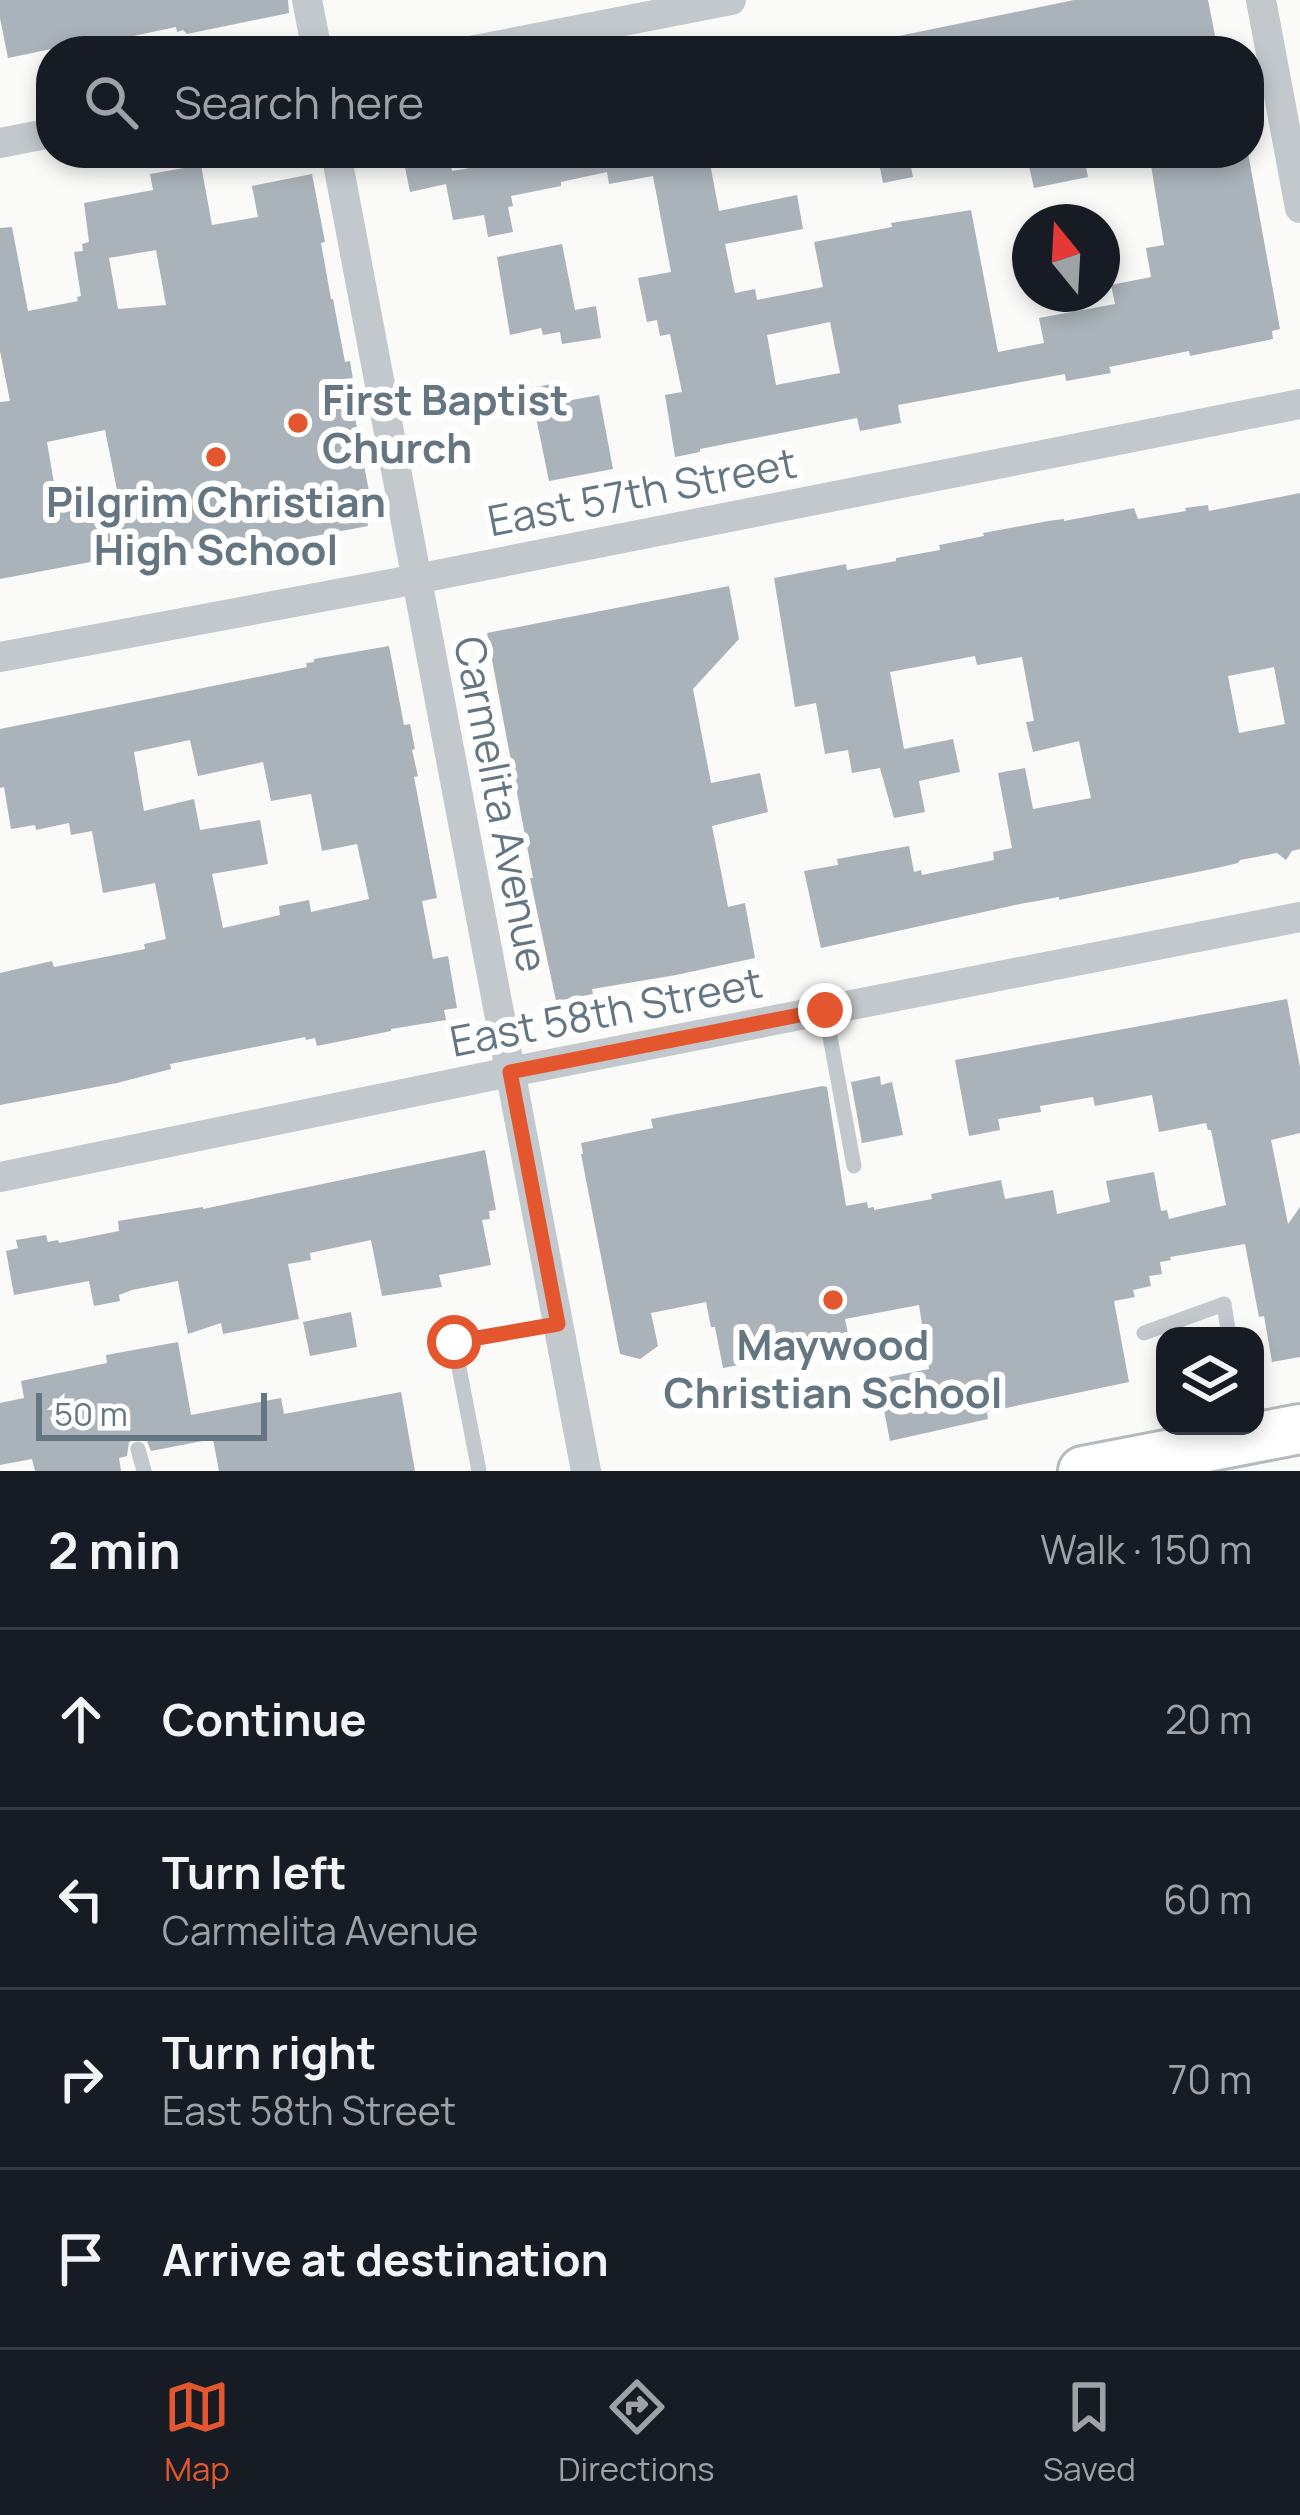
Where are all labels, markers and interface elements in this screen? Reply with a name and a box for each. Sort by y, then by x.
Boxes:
search box [36,36,1264,168]
icon: search [78,69,144,135]
text: Search here [174,71,424,133]
north arrow [1012,204,1120,312]
place label: First Baptist Church [322,370,568,476]
marker: First Baptist Church [285,410,311,436]
street label: East 57th Street [483,433,801,549]
marker: Pilgrim Christian High School [203,444,229,470]
place label: Pilgrim Christian High School [46,472,386,578]
street label: Carmelita Avenue [441,631,563,977]
street label: East 58th Street [445,952,767,1070]
route end [798,983,852,1037]
marker: Maywood Christian School [820,1287,846,1313]
route start [427,1315,481,1369]
place label: Maywood Christian School [663,1315,1003,1421]
map controls [1156,1327,1264,1435]
button: layers [1156,1327,1264,1435]
scale bar [36,1387,267,1440]
text: 50 m [54,1391,128,1436]
text: 2 min [48,1515,181,1584]
text: Walk · 150 m [1040,1522,1252,1576]
icon: ahead [48,1686,114,1752]
text: Continue [162,1688,367,1750]
text: 20 m [1165,1692,1252,1746]
text: Turn left [162,1841,347,1903]
icon: left [48,1866,114,1932]
text: 60 m [1163,1872,1252,1926]
text: Carmelita Avenue [162,1903,478,1957]
text: Turn right [162,2021,376,2083]
icon: right [48,2046,114,2112]
text: 70 m [1168,2052,1252,2106]
text: East 58th Street [162,2083,456,2137]
icon: arrive [48,2226,114,2292]
text: Arrive at destination [162,2228,609,2290]
tab: Map [164,2374,230,2491]
tab: Directions [558,2374,715,2491]
tab: Saved [1043,2374,1136,2491]

